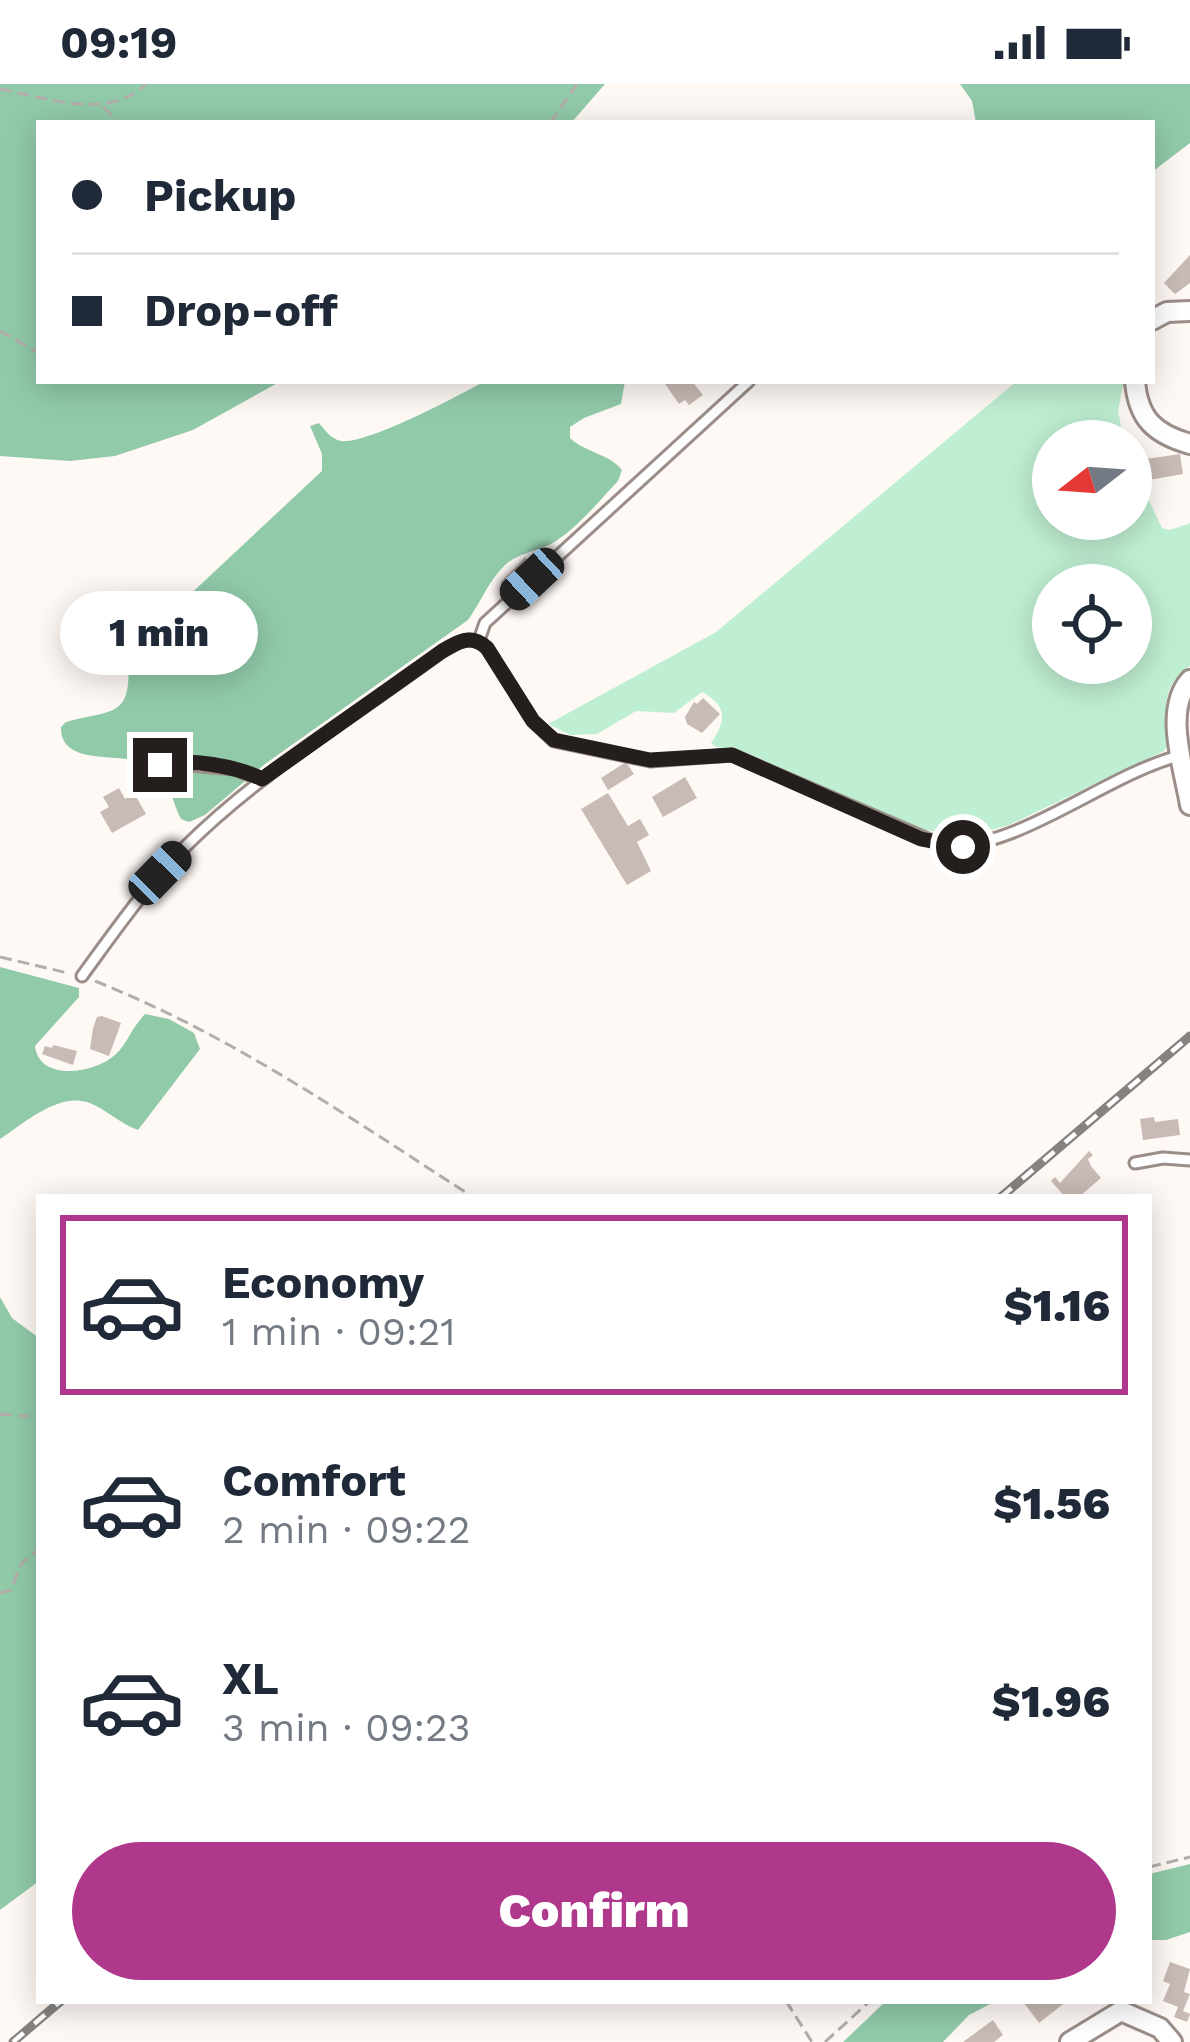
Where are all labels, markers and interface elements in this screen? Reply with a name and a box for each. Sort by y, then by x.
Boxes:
text: 09:19 [60,16,177,69]
text: Pickup [144,169,296,222]
text: Drop-off [144,284,338,337]
north arrow [1032,420,1152,540]
map controls [1032,420,1152,684]
car [493,541,571,617]
button: locate [1032,564,1152,684]
callout: 1 min [61,591,259,675]
text: 1 min [109,610,209,655]
route end [133,738,187,792]
route start [936,820,990,874]
car [122,835,198,911]
icon: car [78,1251,186,1359]
text: Economy [222,1256,424,1309]
text: $1.16 [1004,1279,1110,1332]
text: 1 min · 09:21 [222,1309,455,1354]
icon: car [78,1449,186,1557]
text: Comfort [222,1454,406,1507]
text: $1.56 [993,1477,1110,1530]
text: 2 min · 09:22 [222,1507,470,1552]
icon: car [78,1647,186,1755]
text: XL [222,1652,279,1705]
text: $1.96 [992,1675,1110,1728]
text: 3 min · 09:23 [222,1705,470,1750]
button: Confirm [72,1842,1116,1980]

